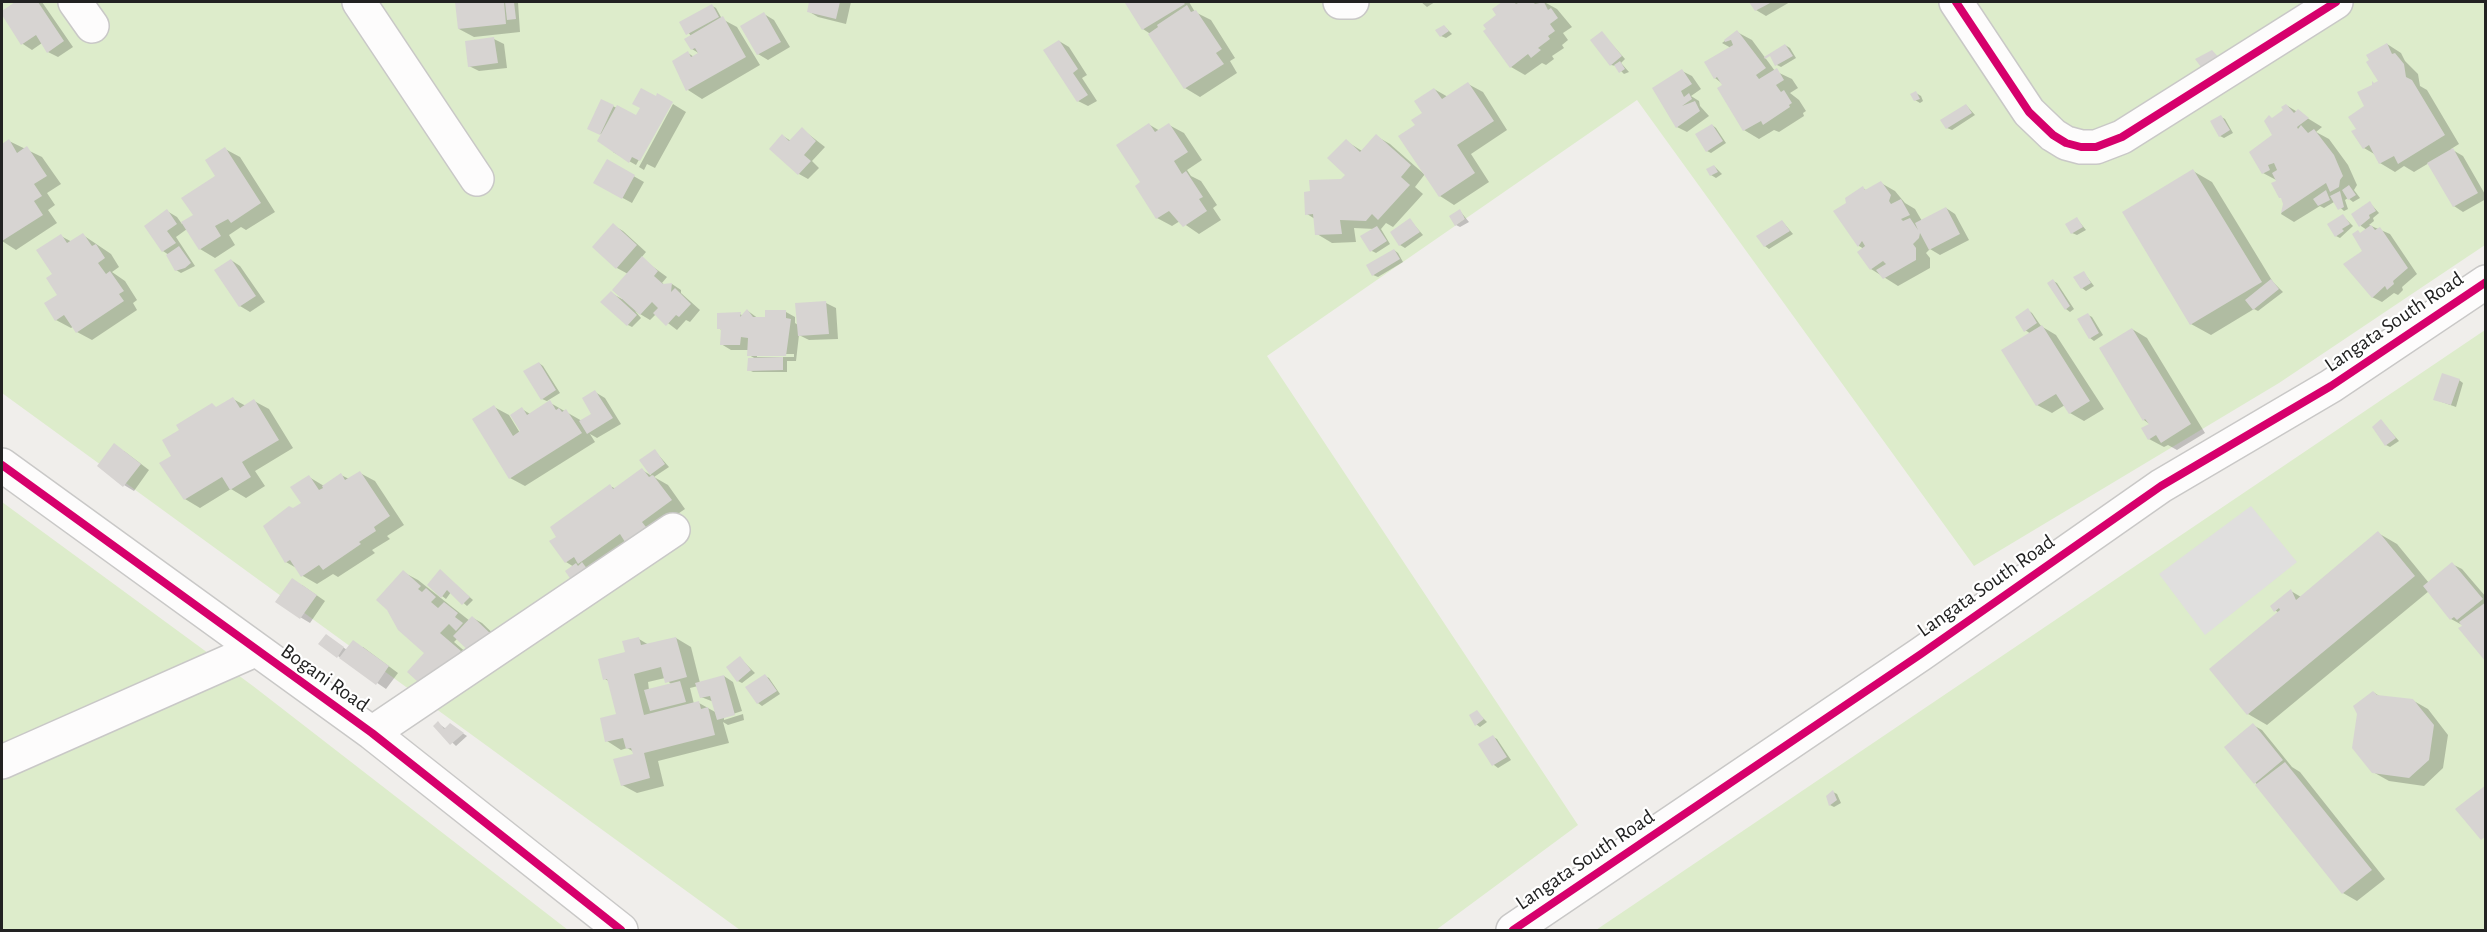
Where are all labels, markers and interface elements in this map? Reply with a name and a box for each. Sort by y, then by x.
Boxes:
street label: Langata South Road [2320,266,2468,378]
street label: Langata South Road [1912,529,2060,643]
street label: Bogani Road [276,638,374,718]
street label: Langata South Road [1511,804,1659,916]

